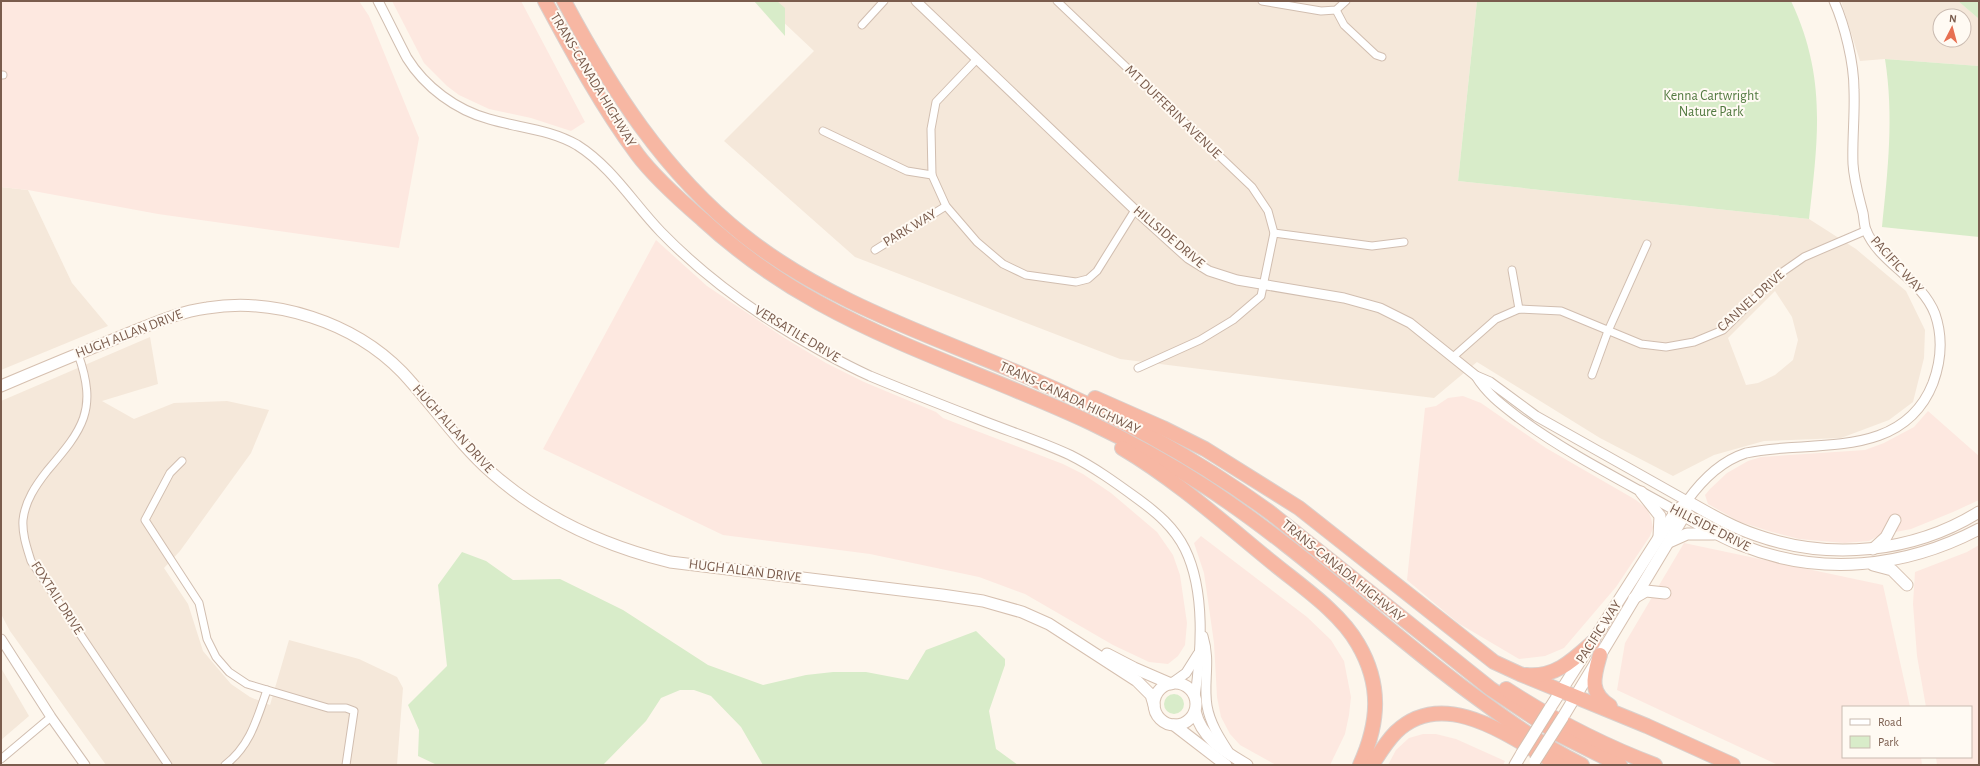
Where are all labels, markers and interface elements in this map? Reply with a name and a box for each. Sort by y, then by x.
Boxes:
north arrow [1932,8,1972,48]
street label: TRANS-CANADA HIGHWAY [548,11,639,150]
text: N [1949,13,1957,24]
street label: MT DUFFERIN AVENUE [1122,63,1224,162]
park label: Kenna Cartwright Nature Park [1663,89,1759,119]
street label: HILLSIDE DRIVE [1131,203,1208,271]
street label: PARK WAY [881,206,940,249]
street label: PACIFIC WAY [1868,234,1927,297]
street label: CANNEL DRIVE [1715,267,1787,334]
street label: VERSATILE DRIVE [752,303,842,365]
street label: HUGH ALLAN DRIVE [74,307,185,361]
street label: TRANS-CANADA HIGHWAY [998,359,1143,437]
street label: HUGH ALLAN DRIVE [410,382,496,476]
street label: HILLSIDE DRIVE [1667,502,1753,554]
street label: TRANS-CANADA HIGHWAY [1279,517,1407,625]
street label: HUGH ALLAN DRIVE [688,557,802,585]
street label: FOXTAIL DRIVE [28,559,86,637]
street label: PACIFIC WAY [1574,598,1625,666]
legend [1842,706,1972,758]
text: Road [1878,716,1902,728]
text: Park [1878,736,1899,748]

